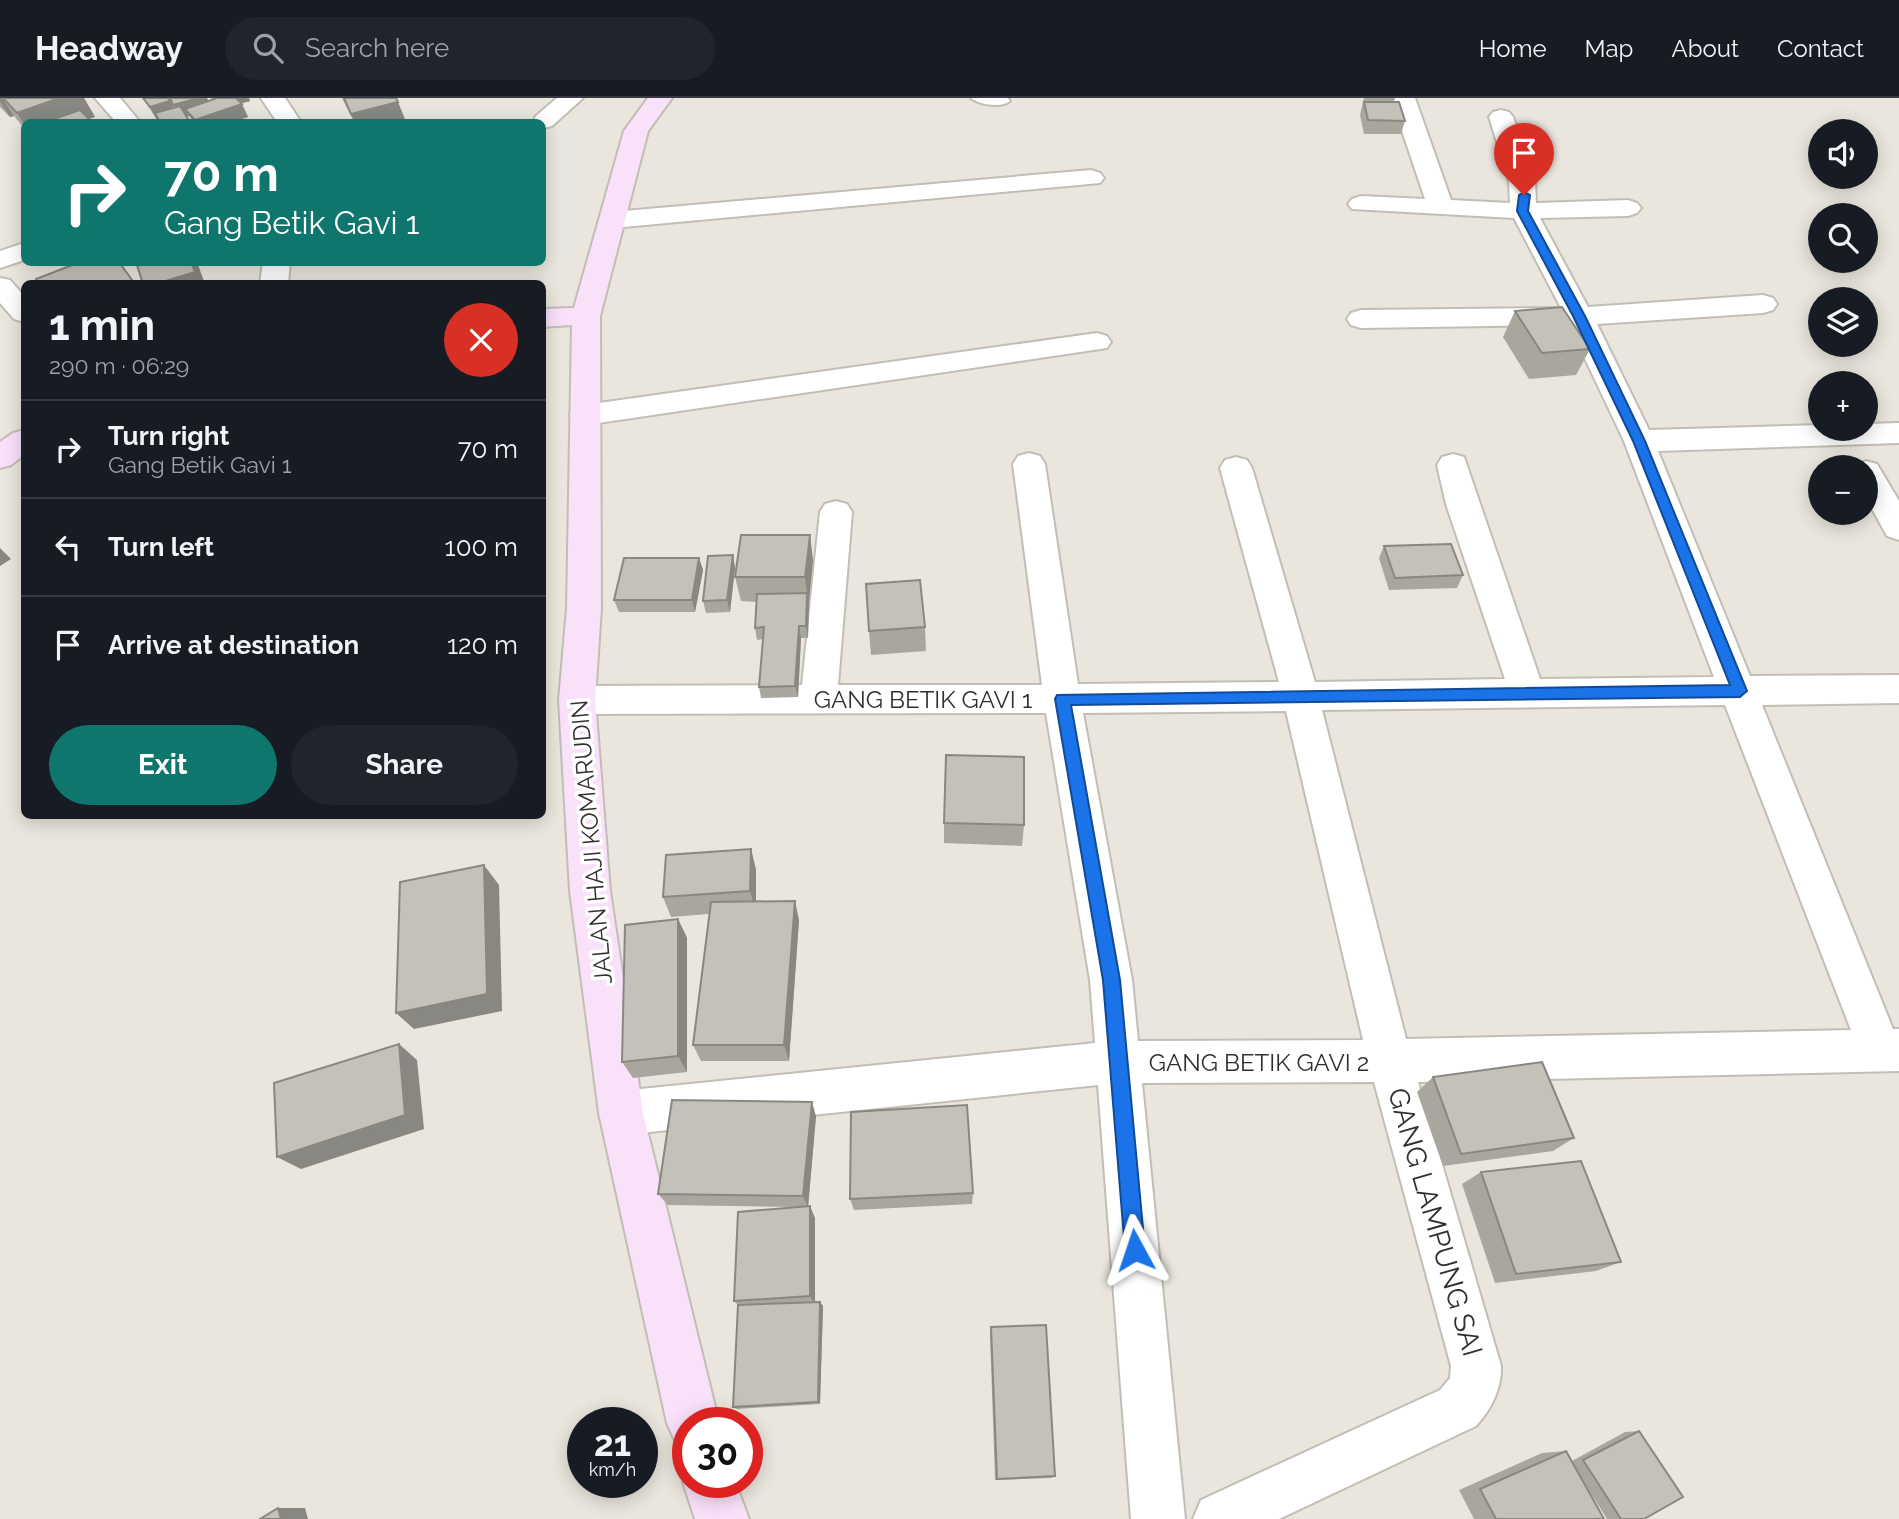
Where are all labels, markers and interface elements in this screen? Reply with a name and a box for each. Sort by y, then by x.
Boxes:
search box [225,17,715,80]
text: Headway [35,29,183,68]
icon: search [249,29,287,67]
text: Search here [305,33,449,63]
text: Home [1479,34,1547,63]
text: Map [1585,34,1633,63]
text: About [1671,34,1739,63]
text: Contact [1777,34,1864,63]
map controls [1808,119,1878,525]
button: sound [1808,119,1878,189]
pin [1494,123,1554,195]
icon: arrive [1505,134,1543,172]
text: 70 m [164,145,279,202]
icon: right [49,147,140,238]
button: search [1808,203,1878,273]
text: Gang Betik Gavi 1 [164,204,419,241]
button: layers [1808,287,1878,357]
text: 1 min [49,301,155,350]
button: close [444,303,518,377]
text: 290 m · 06:29 [49,352,189,379]
button: + [1808,371,1878,441]
text: Turn right [108,421,229,451]
icon: right [49,430,87,468]
text: 70 m [458,434,518,464]
text: Gang Betik Gavi 1 [108,451,292,478]
button: − [1808,455,1878,525]
icon: left [49,528,87,566]
text: Turn left [108,532,214,562]
text: 100 m [445,532,518,562]
icon: arrive [49,626,87,664]
text: Arrive at destination [108,630,359,660]
text: 120 m [447,630,518,660]
street label: GANG BETIK GAVI 1 [814,685,1032,714]
street label: JALAN HAJI KOMARUDIN [564,699,618,985]
button: Exit [49,725,277,805]
button: Share [291,725,518,805]
street label: GANG BETIK GAVI 2 [1149,1048,1369,1077]
street label: GANG LAMPUNG SAI [1381,1084,1489,1360]
position arrow [1098,1213,1172,1287]
speed limit sign: 30 [672,1407,763,1498]
text: 21 [594,1423,631,1464]
text: km/h [589,1459,636,1480]

